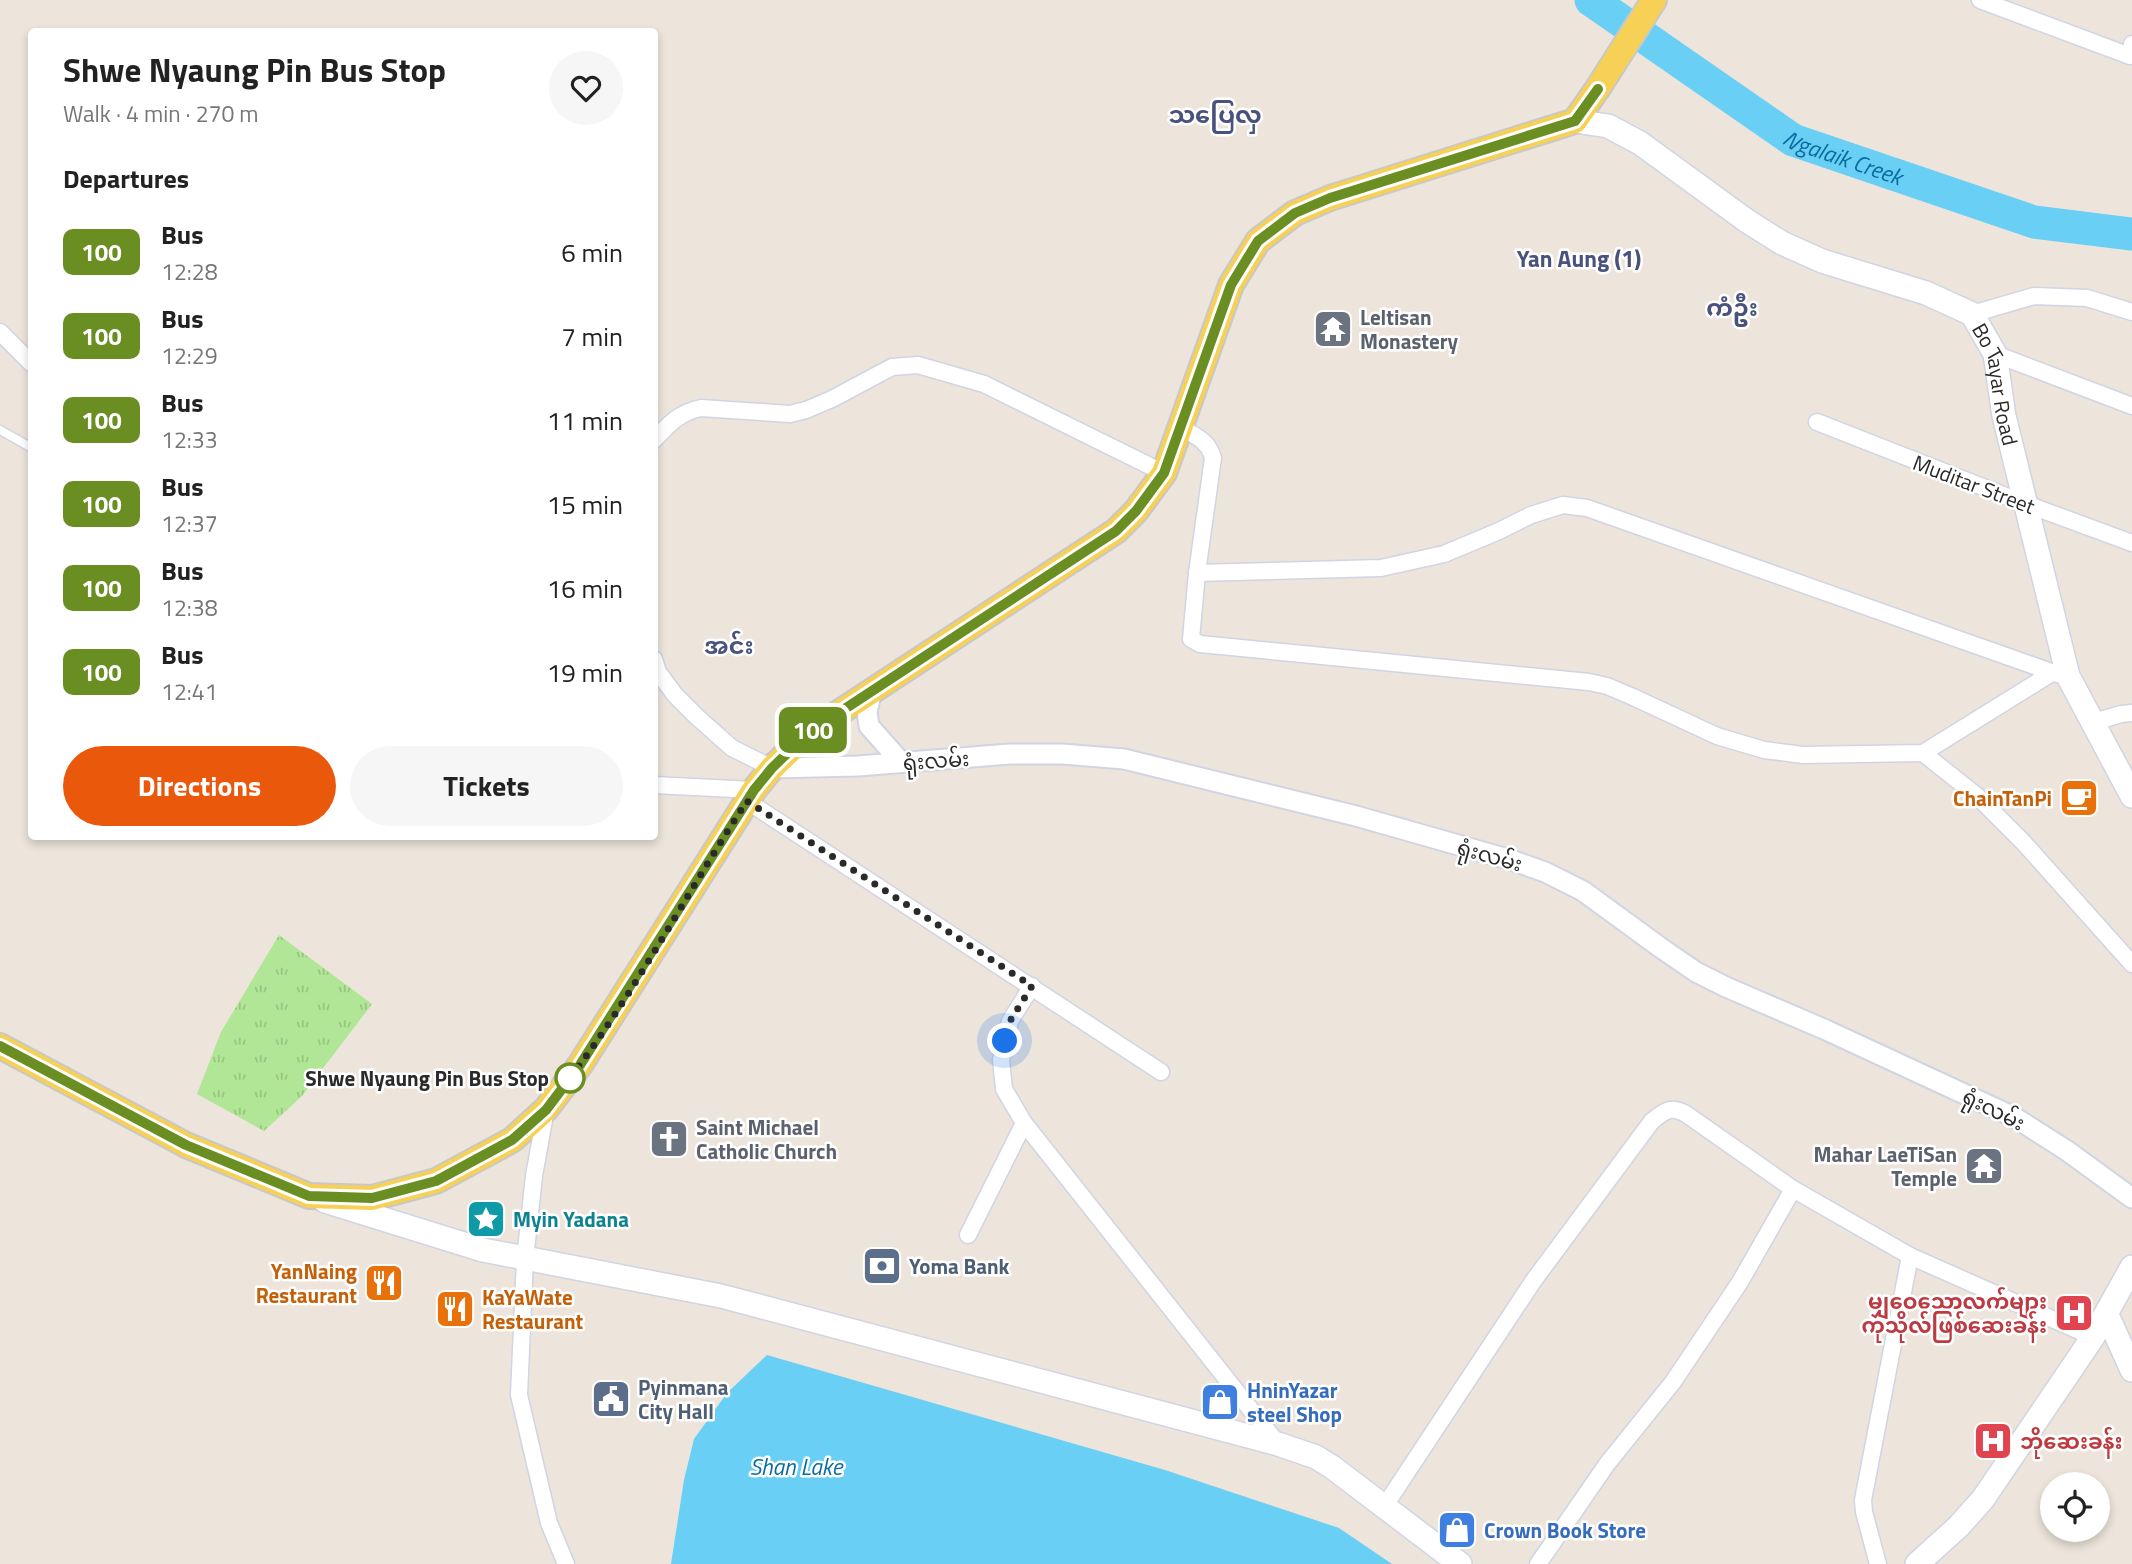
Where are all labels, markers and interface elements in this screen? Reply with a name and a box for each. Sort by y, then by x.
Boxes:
text: Shwe Nyaung Pin Bus Stop [63,45,446,95]
button: heart [549,51,623,125]
text: Walk · 4 min · 270 m [63,96,259,131]
district label: သပြေလှ [1168,96,1262,134]
water label: Ngalaik Creek [1776,121,1910,194]
text: Departures [63,159,189,198]
text: Bus [161,215,203,254]
text: 6 min [561,233,623,272]
text: 100 [81,234,122,270]
district label: Yan Aung (1) [1517,241,1641,276]
text: 12:28 [161,254,218,289]
district label: ကံဦး [1706,289,1758,327]
text: Bus [161,299,203,338]
place label: Leltisan Monastery [1360,301,1458,357]
temple icon: Leltisan Monastery [1312,308,1354,350]
text: 7 min [561,317,623,356]
street label: Bo Tayar Road [1964,317,2027,449]
text: 100 [81,318,122,354]
text: 12:29 [161,338,218,373]
text: Bus [161,383,203,422]
text: 11 min [547,401,623,440]
text: 100 [81,402,122,438]
text: 12:33 [161,422,218,457]
street label: Muditar Street [1908,446,2040,522]
text: Bus [161,467,203,506]
text: 15 min [547,485,623,524]
text: 100 [81,486,122,522]
text: 12:37 [161,506,218,541]
text: Bus [161,551,203,590]
text: 16 min [547,569,623,608]
text: 100 [81,570,122,606]
text: 12:38 [161,590,218,625]
district label: အင်း [704,627,754,663]
text: Bus [161,635,203,674]
text: 19 min [547,653,623,692]
text: 100 [81,654,122,690]
text: 12:41 [161,674,218,709]
line badge: 100 [773,707,853,753]
text: 100 [793,712,833,748]
street label: ရုံးလမ်း [902,742,970,780]
button: Directions [63,746,336,826]
button: Tickets [350,746,623,826]
cafe icon: ChainTanPi [2058,777,2100,819]
place label: ChainTanPi [1953,782,2052,814]
street label: ရုံးလမ်း [1453,830,1526,881]
your location [987,1023,1022,1058]
place label: Shwe Nyaung Pin Bus Stop [305,1062,549,1094]
marker: Shwe Nyaung Pin Bus Stop [555,1063,585,1093]
street label: ရုံးလမ်း [1956,1080,2031,1140]
place label: Saint Michael Catholic Church [696,1111,837,1167]
church icon: Saint Michael Catholic Church [648,1118,690,1160]
place label: Mahar LaeTiSan Temple [1813,1138,1957,1194]
temple icon: Mahar LaeTiSan Temple [1963,1145,2005,1187]
place icon: Myin Yadana [465,1198,507,1240]
place label: Myin Yadana [513,1203,629,1235]
bank icon: Yoma Bank [861,1245,903,1287]
place label: Yoma Bank [909,1250,1010,1282]
place label: YanNaing Restaurant [256,1255,357,1311]
restaurant icon: YanNaing Restaurant [363,1262,405,1304]
place label: KaYaWate Restaurant [482,1281,584,1337]
place label: မျှဝေသောလက်များ ကုသိုလ်ဖြစ်ဆေးခန်း [1862,1285,2047,1343]
restaurant icon: KaYaWate Restaurant [434,1288,476,1330]
hospital icon: မျှဝေသောလက်များ ကုသိုလ်ဖြစ်ဆေးခန်း [2053,1292,2095,1334]
place label: Pyinmana City Hall [638,1371,729,1427]
place label: HninYazar steel Shop [1247,1374,1342,1430]
public building icon: Pyinmana City Hall [590,1378,632,1420]
shop icon: HninYazar steel Shop [1199,1381,1241,1423]
hospital icon: ဘိုဆေးခန်း [1972,1420,2014,1462]
place label: ဘိုဆေးခန်း [2020,1425,2123,1459]
water label: Shan Lake [750,1449,844,1484]
map controls [2040,1472,2110,1542]
button: locate [2040,1472,2110,1542]
shop icon: Crown Book Store [1436,1509,1478,1551]
place label: Crown Book Store [1484,1514,1646,1546]

